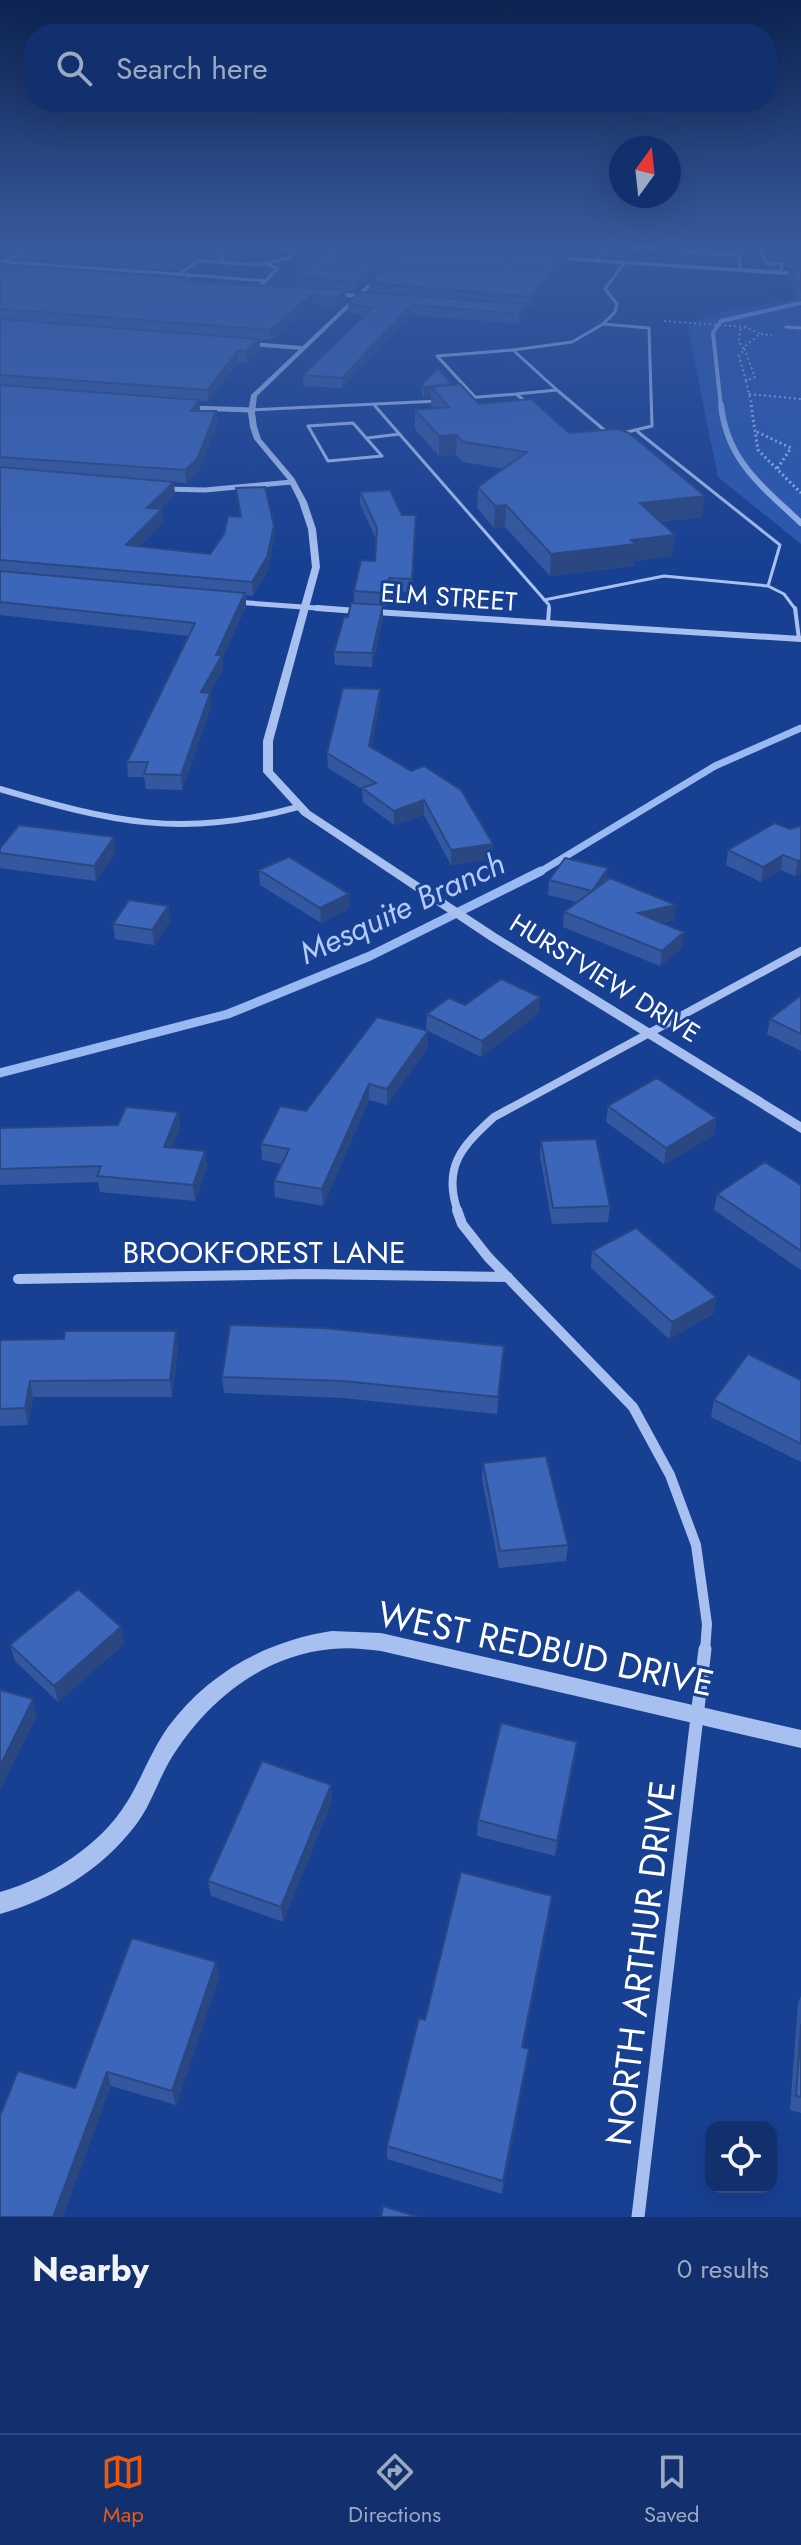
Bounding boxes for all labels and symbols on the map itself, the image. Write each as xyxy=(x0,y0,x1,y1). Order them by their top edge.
north arrow xyxy=(609,136,681,208)
street label: ELM STREET xyxy=(380,573,518,621)
water label: Mesquite Branch xyxy=(292,840,512,976)
street label: HURSTVIEW DRIVE xyxy=(503,904,707,1052)
street label: BROOKFOREST LANE xyxy=(122,1231,406,1274)
street label: WEST REDBUD DRIVE xyxy=(373,1587,719,1709)
street label: NORTH ARTHUR DRIVE xyxy=(592,1778,688,2148)

